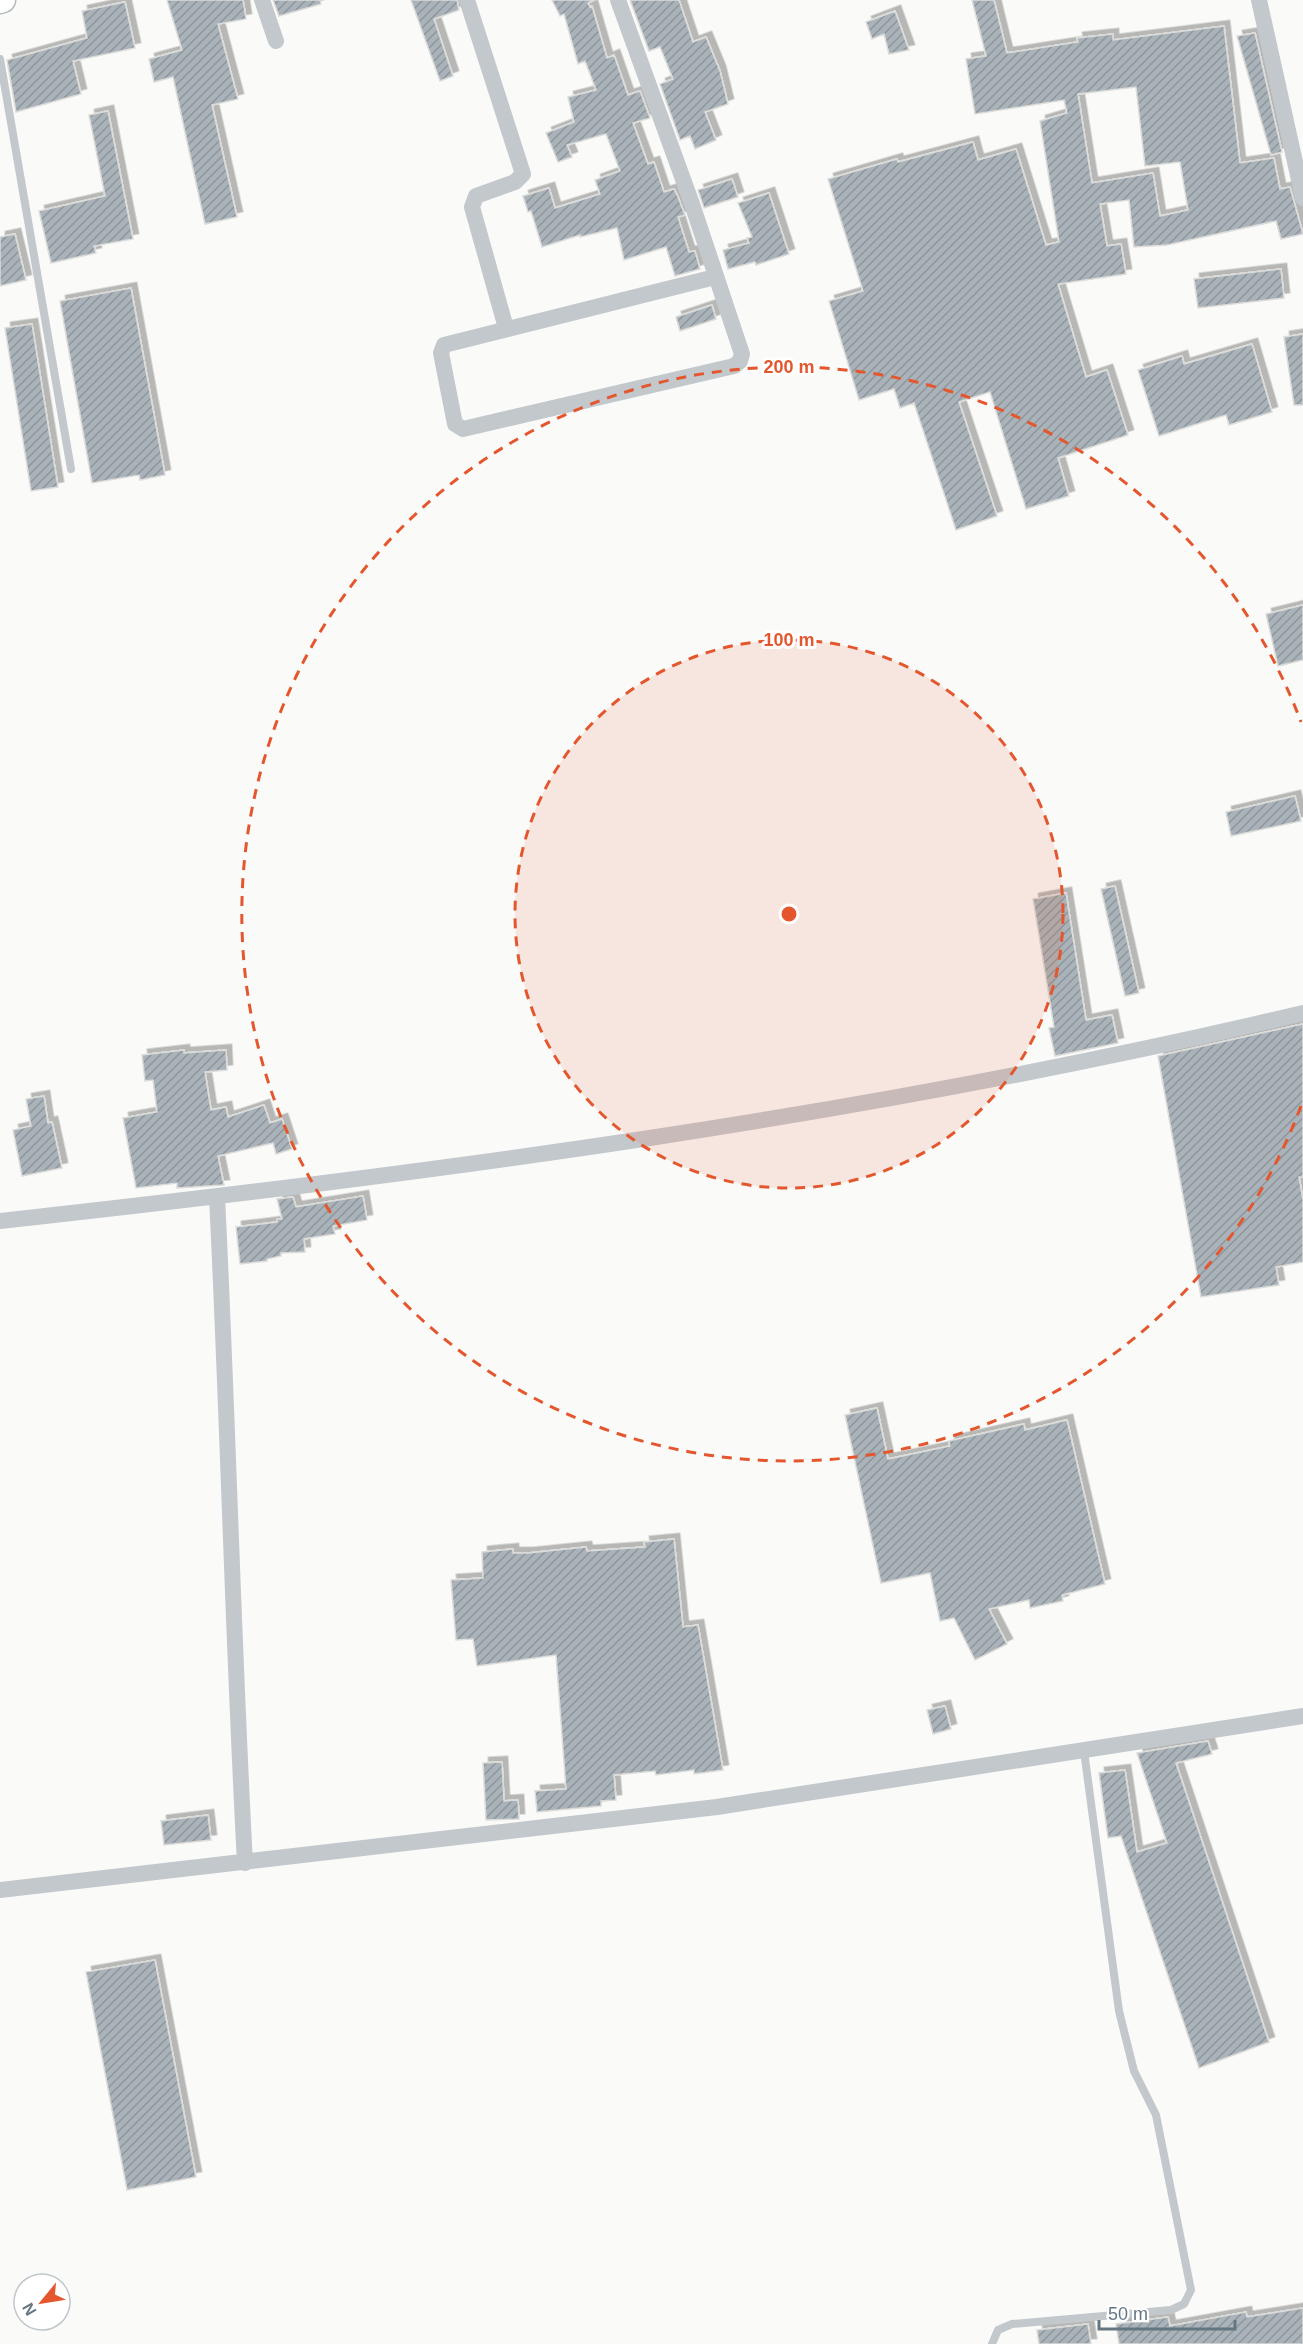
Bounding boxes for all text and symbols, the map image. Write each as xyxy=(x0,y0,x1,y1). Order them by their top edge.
text: 200 m xyxy=(763,357,815,377)
text: 100 m xyxy=(763,630,815,650)
centre of rings xyxy=(779,904,799,924)
north arrow xyxy=(12,2272,72,2332)
scale bar xyxy=(1099,2293,1236,2331)
text: N xyxy=(19,2300,40,2319)
text: 50 m xyxy=(1108,2304,1148,2324)

